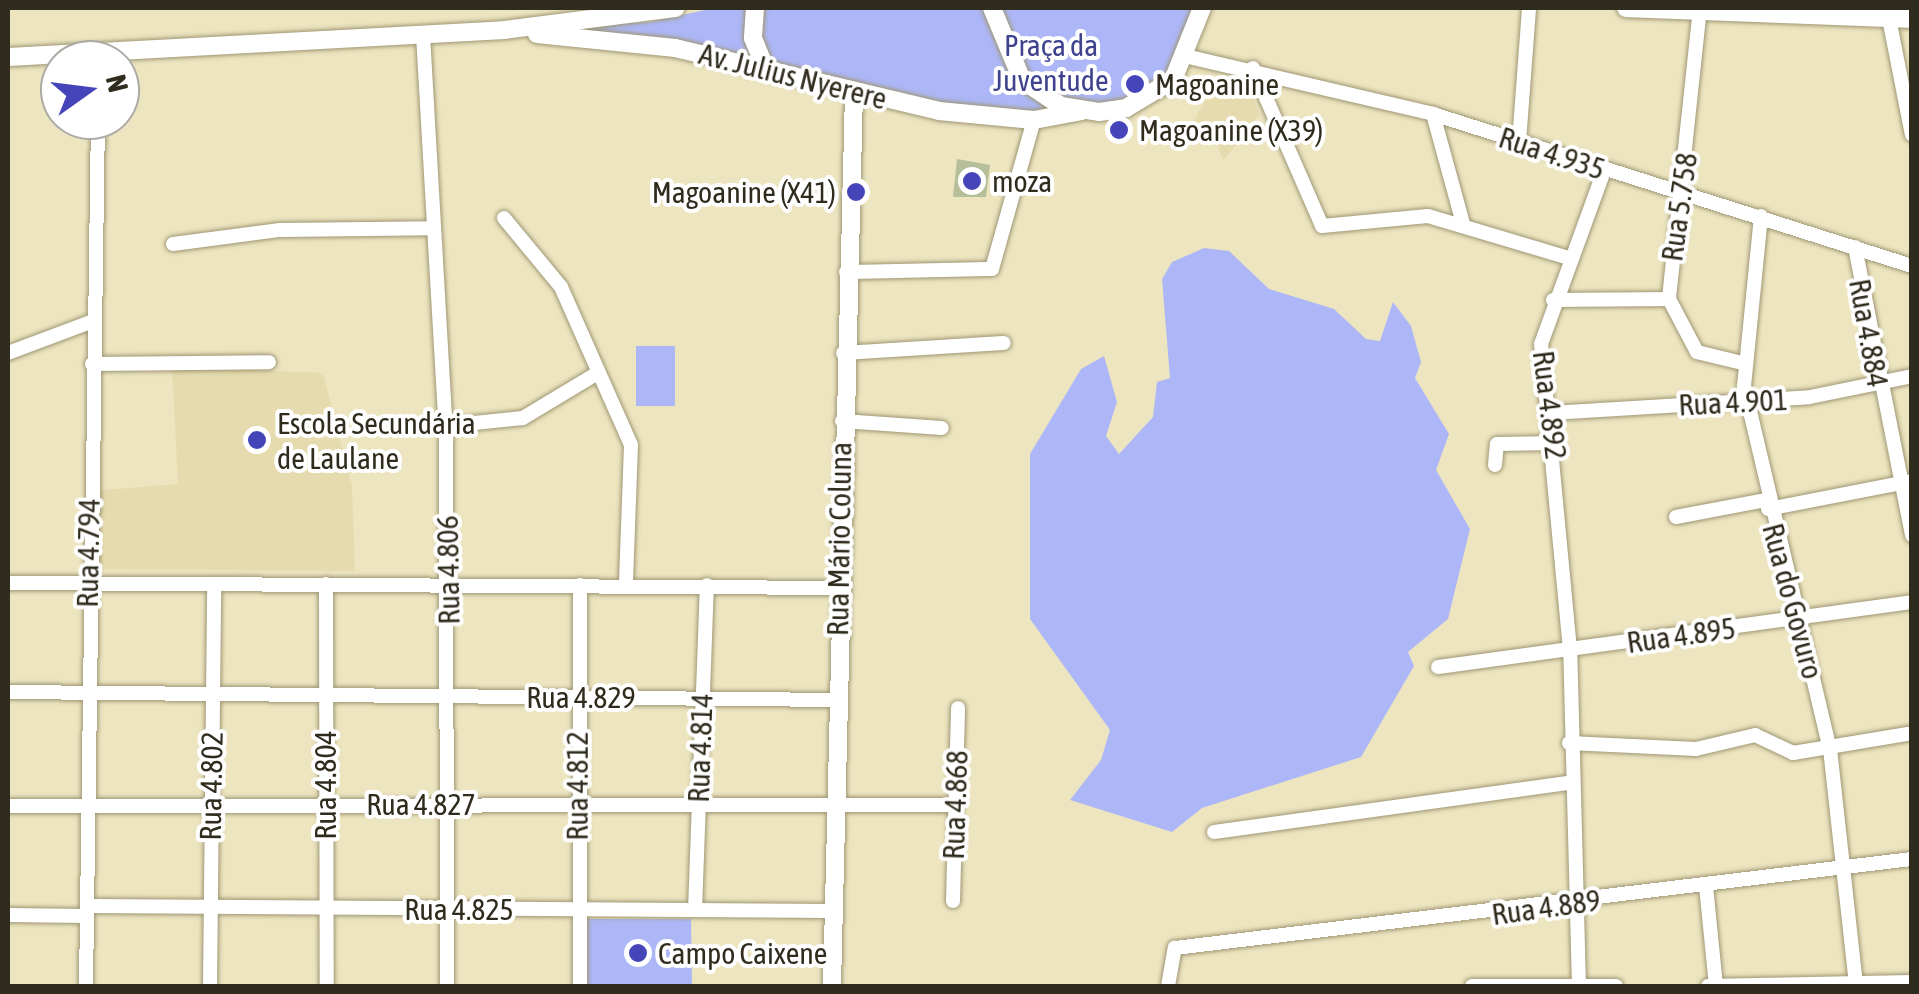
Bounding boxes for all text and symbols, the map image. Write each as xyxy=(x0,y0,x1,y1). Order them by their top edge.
park label: Praça da Juventude xyxy=(993,27,1109,98)
street label: Av. Julius Nyerere xyxy=(695,35,891,117)
north arrow xyxy=(40,40,140,140)
place label: Magoanine xyxy=(1155,66,1279,102)
text: N xyxy=(100,71,135,95)
marker: Magoanine xyxy=(1124,73,1146,95)
place label: Magoanine (X39) xyxy=(1139,112,1323,148)
marker: Magoanine (X39) xyxy=(1108,119,1130,141)
street label: Rua 4.935 xyxy=(1494,119,1610,187)
street label: Rua 5.758 xyxy=(1654,150,1704,264)
place label: moza xyxy=(992,163,1052,199)
marker: moza xyxy=(961,170,983,192)
place label: Magoanine (X41) xyxy=(652,174,836,210)
marker: Magoanine (X41) xyxy=(845,181,867,203)
street label: Rua 4.884 xyxy=(1842,276,1896,390)
street label: Rua 4.892 xyxy=(1525,349,1575,461)
street label: Rua 4.901 xyxy=(1677,381,1789,423)
place label: Escola Secundária de Laulane xyxy=(277,405,476,476)
marker: Escola Secundária de Laulane xyxy=(246,429,268,451)
street label: Rua Mário Coluna xyxy=(819,442,859,636)
street label: Rua 4.794 xyxy=(69,498,107,608)
street label: Rua 4.806 xyxy=(429,515,467,625)
street label: Rua do Govuro xyxy=(1755,519,1831,683)
street label: Rua 4.895 xyxy=(1624,610,1738,660)
street label: Rua 4.829 xyxy=(526,679,636,715)
street label: Rua 4.814 xyxy=(680,693,720,803)
street label: Rua 4.804 xyxy=(307,730,343,840)
street label: Rua 4.802 xyxy=(192,731,230,841)
street label: Rua 4.812 xyxy=(559,731,595,841)
street label: Rua 4.868 xyxy=(935,750,975,860)
street label: Rua 4.827 xyxy=(366,786,476,822)
street label: Rua 4.889 xyxy=(1489,882,1603,932)
street label: Rua 4.825 xyxy=(404,891,514,927)
place label: Campo Caixene xyxy=(658,935,827,971)
marker: Campo Caixene xyxy=(627,942,649,964)

